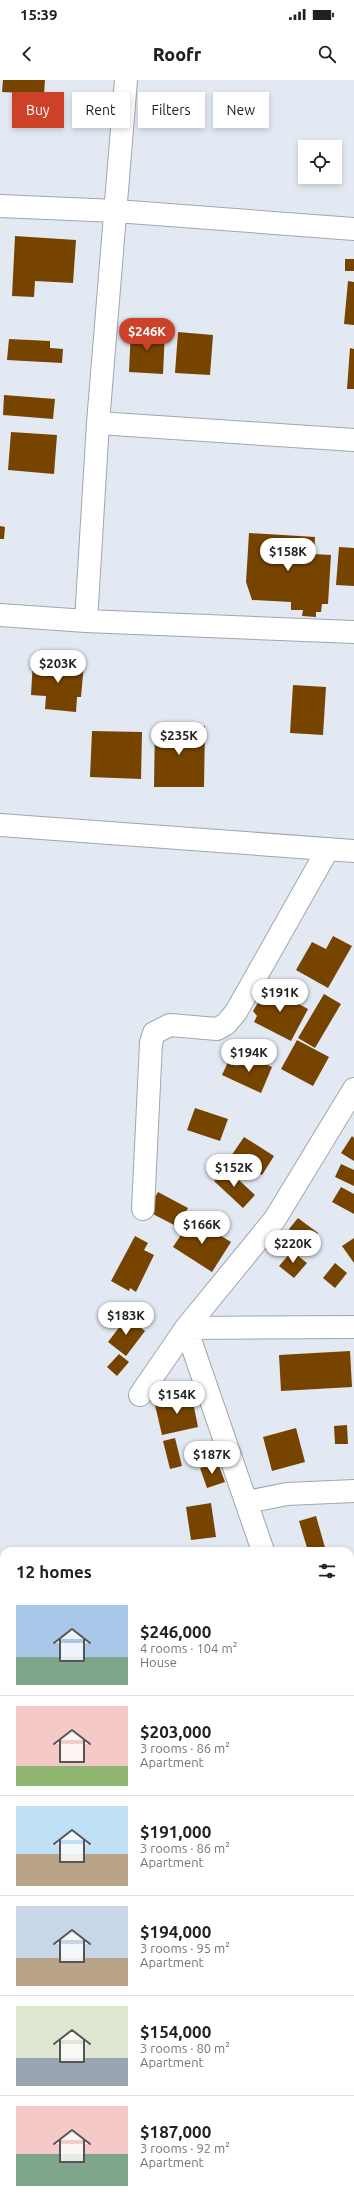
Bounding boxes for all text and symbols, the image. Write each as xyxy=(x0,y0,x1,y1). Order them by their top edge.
text: 15:39 xyxy=(20,6,58,23)
icon: back xyxy=(16,43,38,65)
icon: search xyxy=(316,43,338,65)
text: Roofr xyxy=(153,44,201,64)
chip: Buy xyxy=(12,92,64,128)
chip: Rent xyxy=(72,92,130,128)
chip: Filters xyxy=(138,92,205,128)
chip: New xyxy=(213,92,269,128)
map controls xyxy=(298,140,342,184)
button: locate xyxy=(298,140,342,184)
pin: $246K xyxy=(119,318,175,352)
text: $246K xyxy=(128,324,166,338)
pin: $158K xyxy=(260,538,316,572)
text: $158K xyxy=(269,544,307,558)
pin: $203K xyxy=(30,650,86,684)
text: $203K xyxy=(39,656,77,670)
pin: $235K xyxy=(151,722,207,756)
text: $235K xyxy=(160,728,198,742)
pin: $191K xyxy=(252,979,308,1013)
text: $191K xyxy=(261,985,299,999)
pin: $194K xyxy=(221,1039,277,1073)
text: $194K xyxy=(230,1045,268,1059)
pin: $152K xyxy=(206,1154,262,1188)
text: $152K xyxy=(215,1160,253,1174)
pin: $166K xyxy=(174,1211,230,1245)
text: $166K xyxy=(183,1217,221,1231)
pin: $220K xyxy=(265,1230,321,1264)
text: $220K xyxy=(274,1236,312,1250)
pin: $183K xyxy=(98,1302,154,1336)
text: $183K xyxy=(107,1308,145,1322)
pin: $154K xyxy=(149,1381,205,1415)
text: $154K xyxy=(158,1387,196,1401)
pin: $187K xyxy=(184,1441,240,1475)
text: $187K xyxy=(193,1447,231,1461)
icon: filters xyxy=(316,1560,338,1582)
text: 12 homes xyxy=(16,1562,92,1581)
icon: home xyxy=(48,1621,96,1669)
text: $246,000 xyxy=(140,1622,211,1641)
text: 4 rooms · 104 m² xyxy=(140,1641,237,1655)
text: House xyxy=(140,1655,177,1669)
icon: home xyxy=(48,1722,96,1770)
text: $203,000 xyxy=(140,1722,211,1741)
text: 3 rooms · 86 m² xyxy=(140,1741,230,1755)
text: Apartment xyxy=(140,1755,204,1769)
icon: home xyxy=(48,1822,96,1870)
text: $191,000 xyxy=(140,1822,211,1841)
text: 3 rooms · 86 m² xyxy=(140,1841,230,1855)
text: Apartment xyxy=(140,1855,204,1869)
icon: home xyxy=(48,1922,96,1970)
text: $194,000 xyxy=(140,1922,211,1941)
text: 3 rooms · 95 m² xyxy=(140,1941,230,1955)
text: Apartment xyxy=(140,1955,204,1969)
icon: home xyxy=(48,2022,96,2070)
text: $154,000 xyxy=(140,2022,211,2041)
text: 3 rooms · 80 m² xyxy=(140,2041,230,2055)
text: Apartment xyxy=(140,2055,204,2069)
icon: home xyxy=(48,2122,96,2170)
text: $187,000 xyxy=(140,2122,211,2141)
text: 3 rooms · 92 m² xyxy=(140,2141,230,2155)
text: Apartment xyxy=(140,2155,204,2169)

